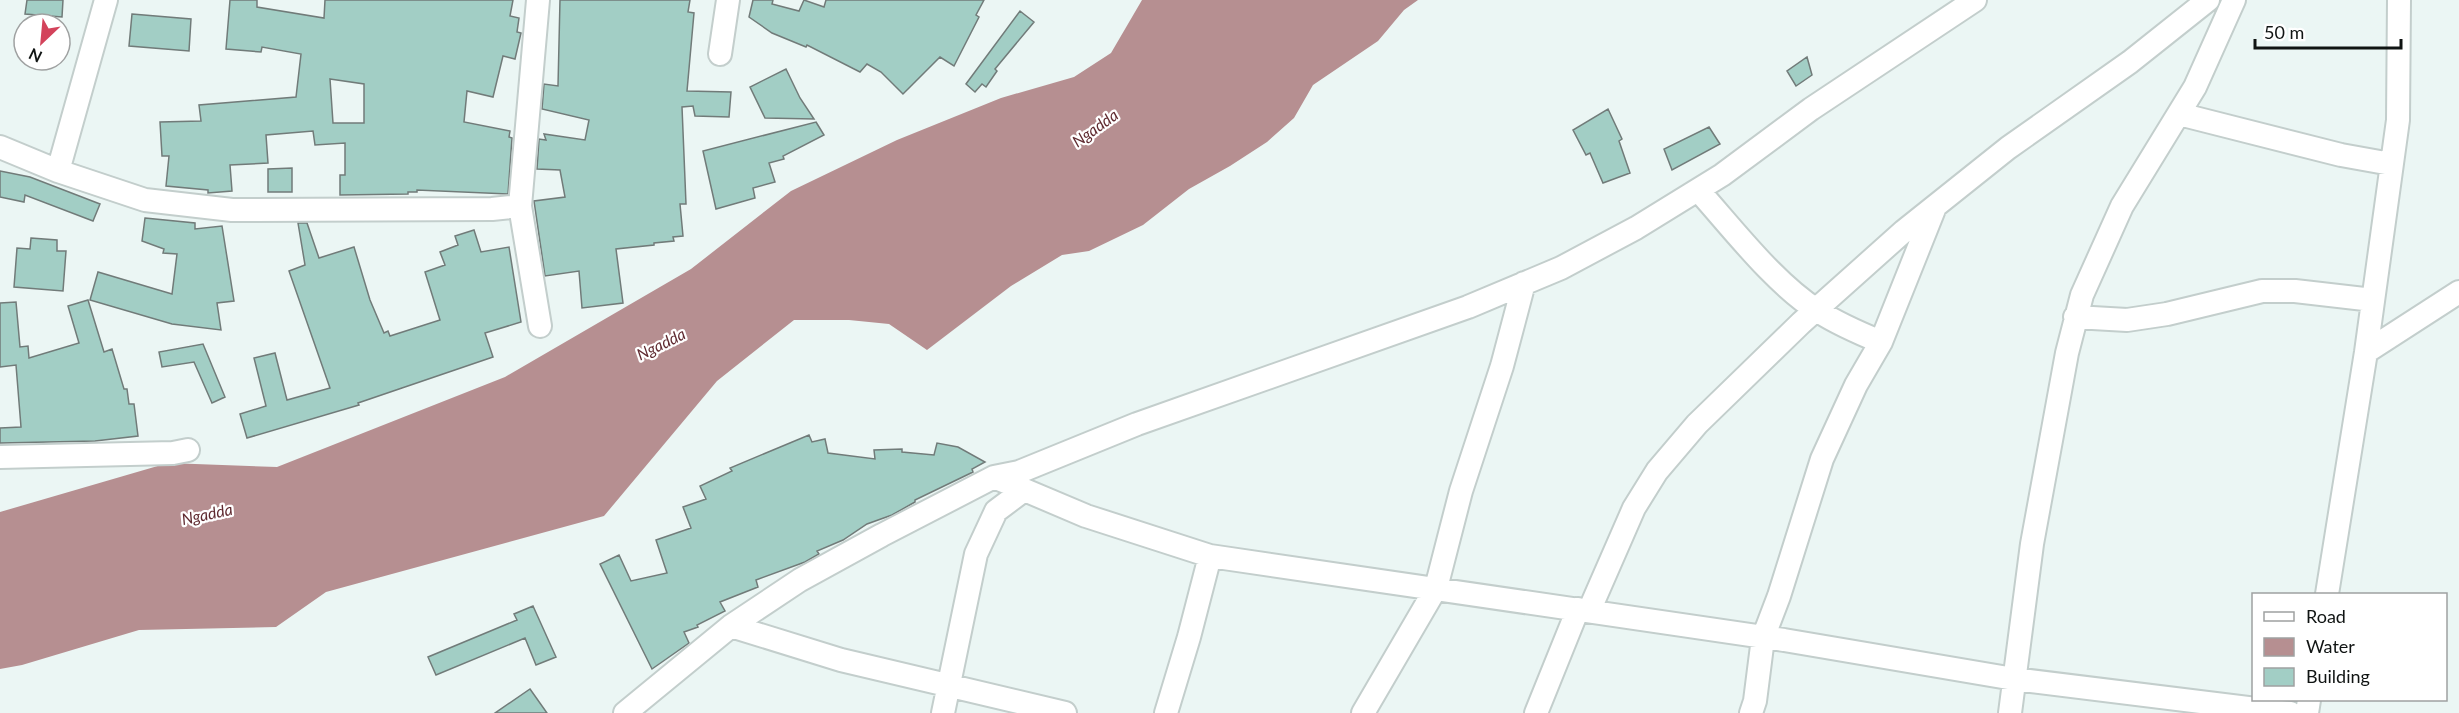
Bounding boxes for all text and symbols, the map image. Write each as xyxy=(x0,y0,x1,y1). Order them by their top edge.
north arrow xyxy=(12,12,72,72)
scale bar xyxy=(2255,12,2400,50)
text: 50 m xyxy=(2264,21,2304,43)
text: N xyxy=(26,45,45,67)
water label: Ngadda xyxy=(1068,105,1121,151)
water label: Ngadda xyxy=(633,324,688,363)
water label: Ngadda xyxy=(180,499,234,528)
legend xyxy=(2252,593,2447,701)
text: Road xyxy=(2306,605,2346,627)
text: Water xyxy=(2306,635,2355,657)
text: Building xyxy=(2306,665,2370,687)

